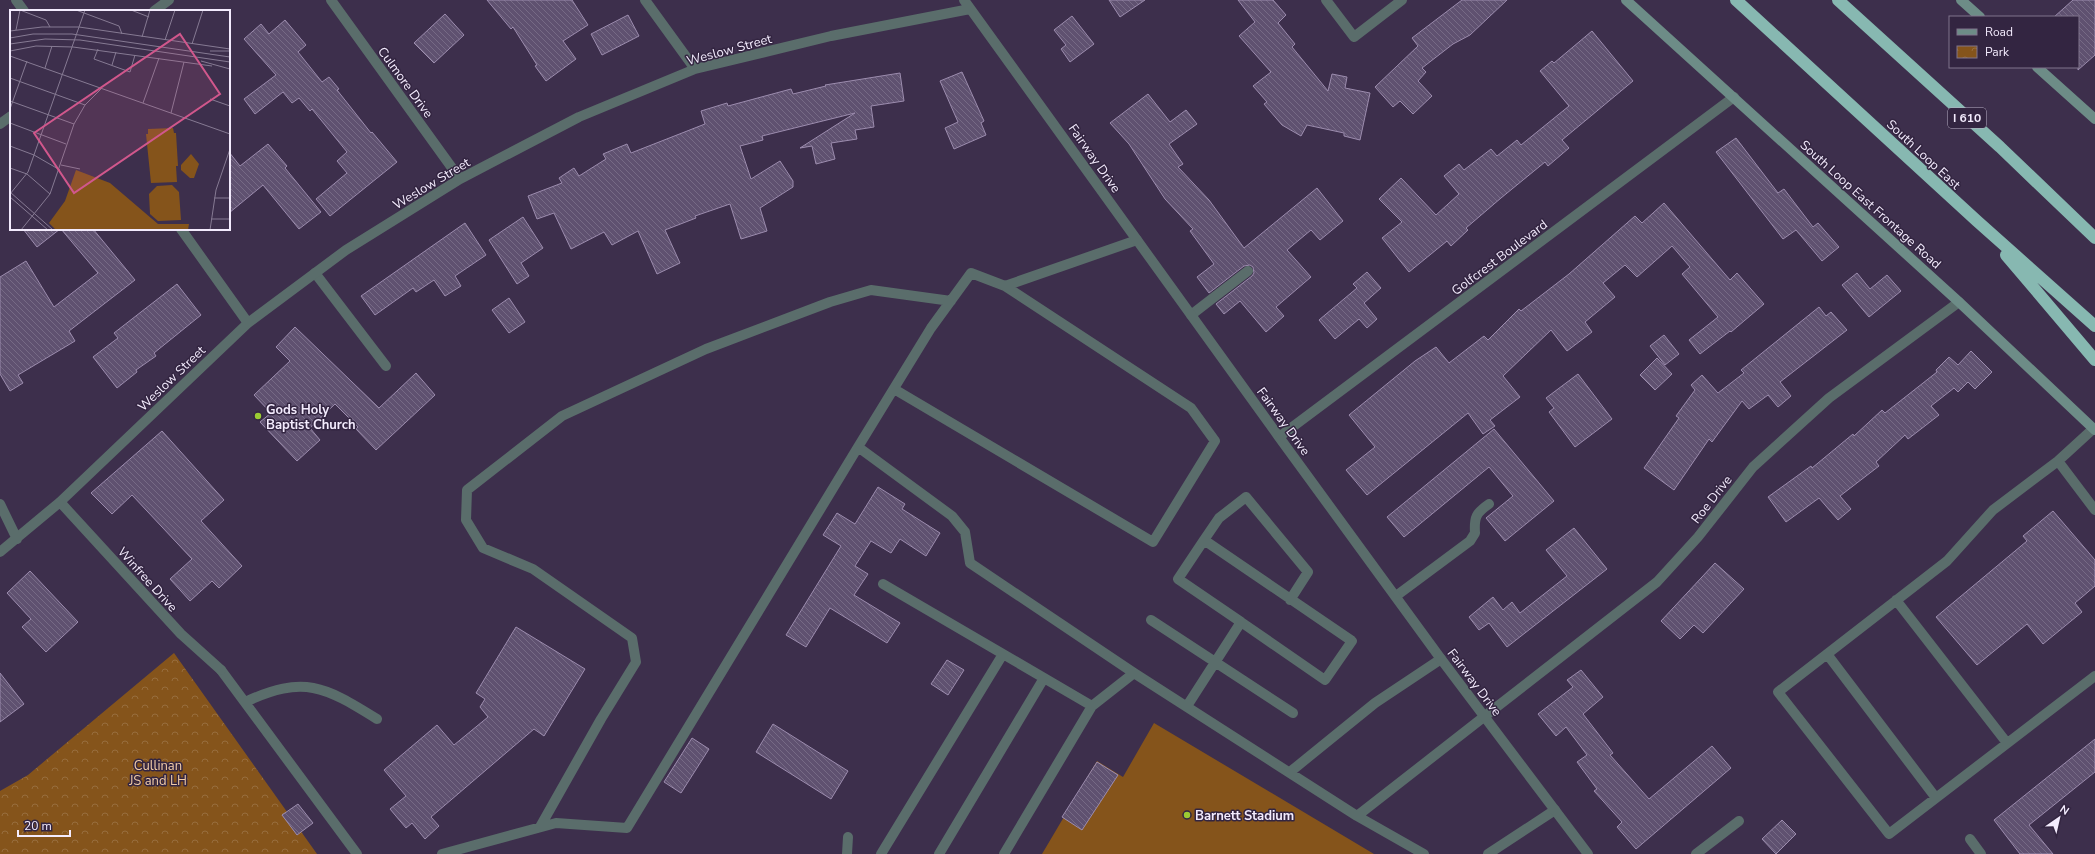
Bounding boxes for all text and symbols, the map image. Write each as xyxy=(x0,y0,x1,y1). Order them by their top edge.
inset map xyxy=(10,10,230,230)
legend xyxy=(1949,16,2079,68)
text: Road xyxy=(1985,24,2013,40)
street label: Weslow Street xyxy=(685,30,774,70)
street label: Culmore Drive xyxy=(373,43,437,122)
text: Park xyxy=(1985,44,2010,60)
road number: I 610 xyxy=(1948,108,1986,128)
street label: South Loop East xyxy=(1882,116,1965,194)
street label: Fairway Drive xyxy=(1064,121,1125,197)
street label: South Loop East Frontage Road xyxy=(1796,136,1945,273)
street label: Weslow Street xyxy=(389,153,474,214)
street label: Golfcrest Boulevard xyxy=(1448,216,1551,300)
street label: Weslow Street xyxy=(134,342,210,416)
street label: Fairway Drive xyxy=(1252,384,1314,459)
place label: Gods Holy Baptist Church xyxy=(266,401,356,434)
marker: Gods Holy Baptist Church xyxy=(253,411,263,421)
street label: Roe Drive xyxy=(1687,472,1736,528)
street label: Winfree Drive xyxy=(113,543,181,616)
street label: Fairway Drive xyxy=(1443,645,1506,720)
park label: Cullinan JS and LH xyxy=(128,757,187,790)
north arrow xyxy=(2039,798,2079,838)
text: N xyxy=(2057,802,2072,819)
place label: Barnett Stadium xyxy=(1195,807,1294,825)
marker: Barnett Stadium xyxy=(1182,810,1192,820)
scale bar xyxy=(18,812,70,838)
text: 20 m xyxy=(24,818,52,834)

